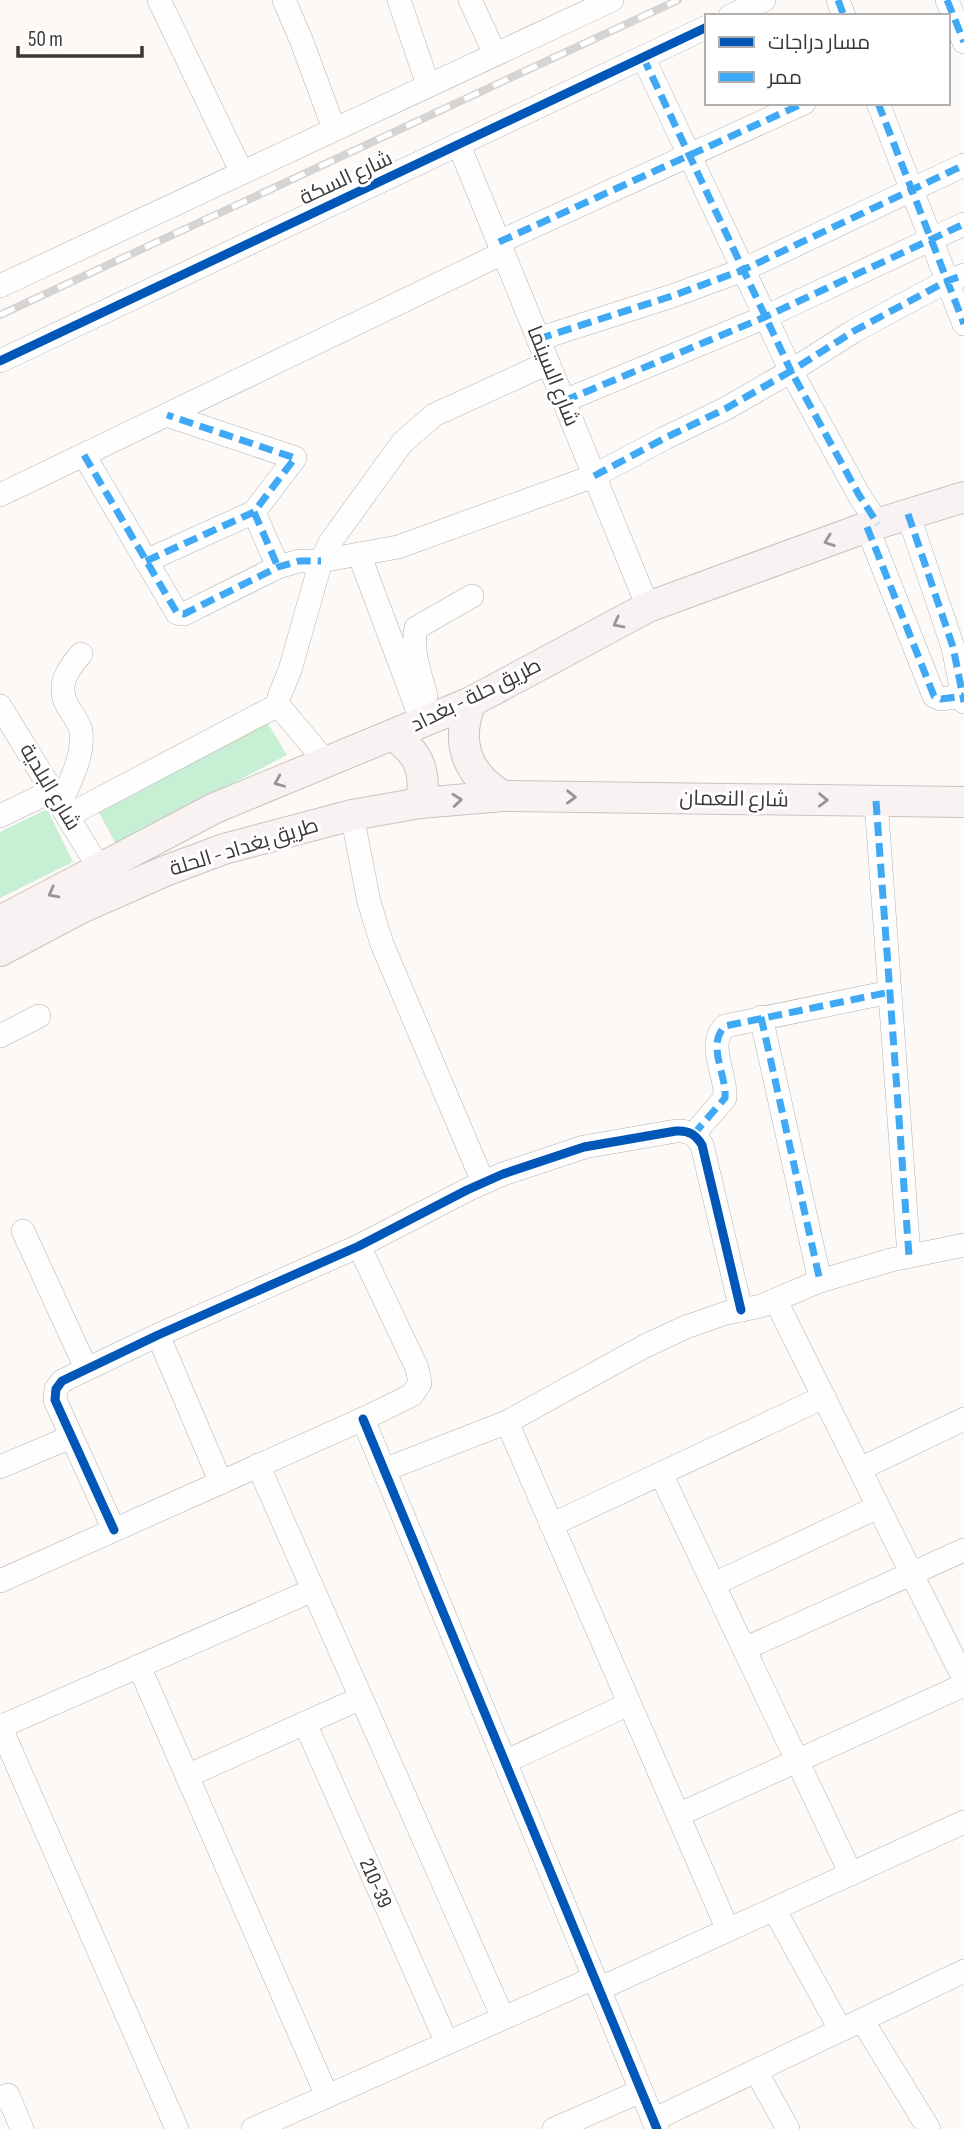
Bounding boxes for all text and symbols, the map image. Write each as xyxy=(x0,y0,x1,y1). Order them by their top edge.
scale bar xyxy=(18,14,142,58)
legend xyxy=(705,14,950,105)
text: 50 m xyxy=(28,27,63,52)
text: مسار دراجات xyxy=(768,30,870,55)
text: ممر xyxy=(767,65,802,90)
street label: شارع السكة xyxy=(296,146,397,211)
street label: شارع السينما xyxy=(521,322,584,430)
one-way arrow xyxy=(824,532,836,546)
one-way arrow xyxy=(612,615,625,629)
street label: طريق حلة - بغداد xyxy=(407,653,545,737)
street label: شارع البلدية xyxy=(13,739,86,836)
one-way arrow xyxy=(273,774,286,788)
street label: شارع النعمان xyxy=(679,786,789,813)
one-way arrow xyxy=(566,789,577,804)
one-way arrow xyxy=(819,792,829,808)
one-way arrow xyxy=(451,793,462,808)
street label: طريق بغداد - الحلة xyxy=(167,812,321,882)
one-way arrow xyxy=(48,885,60,898)
street label: 210-39 xyxy=(354,1854,398,1911)

